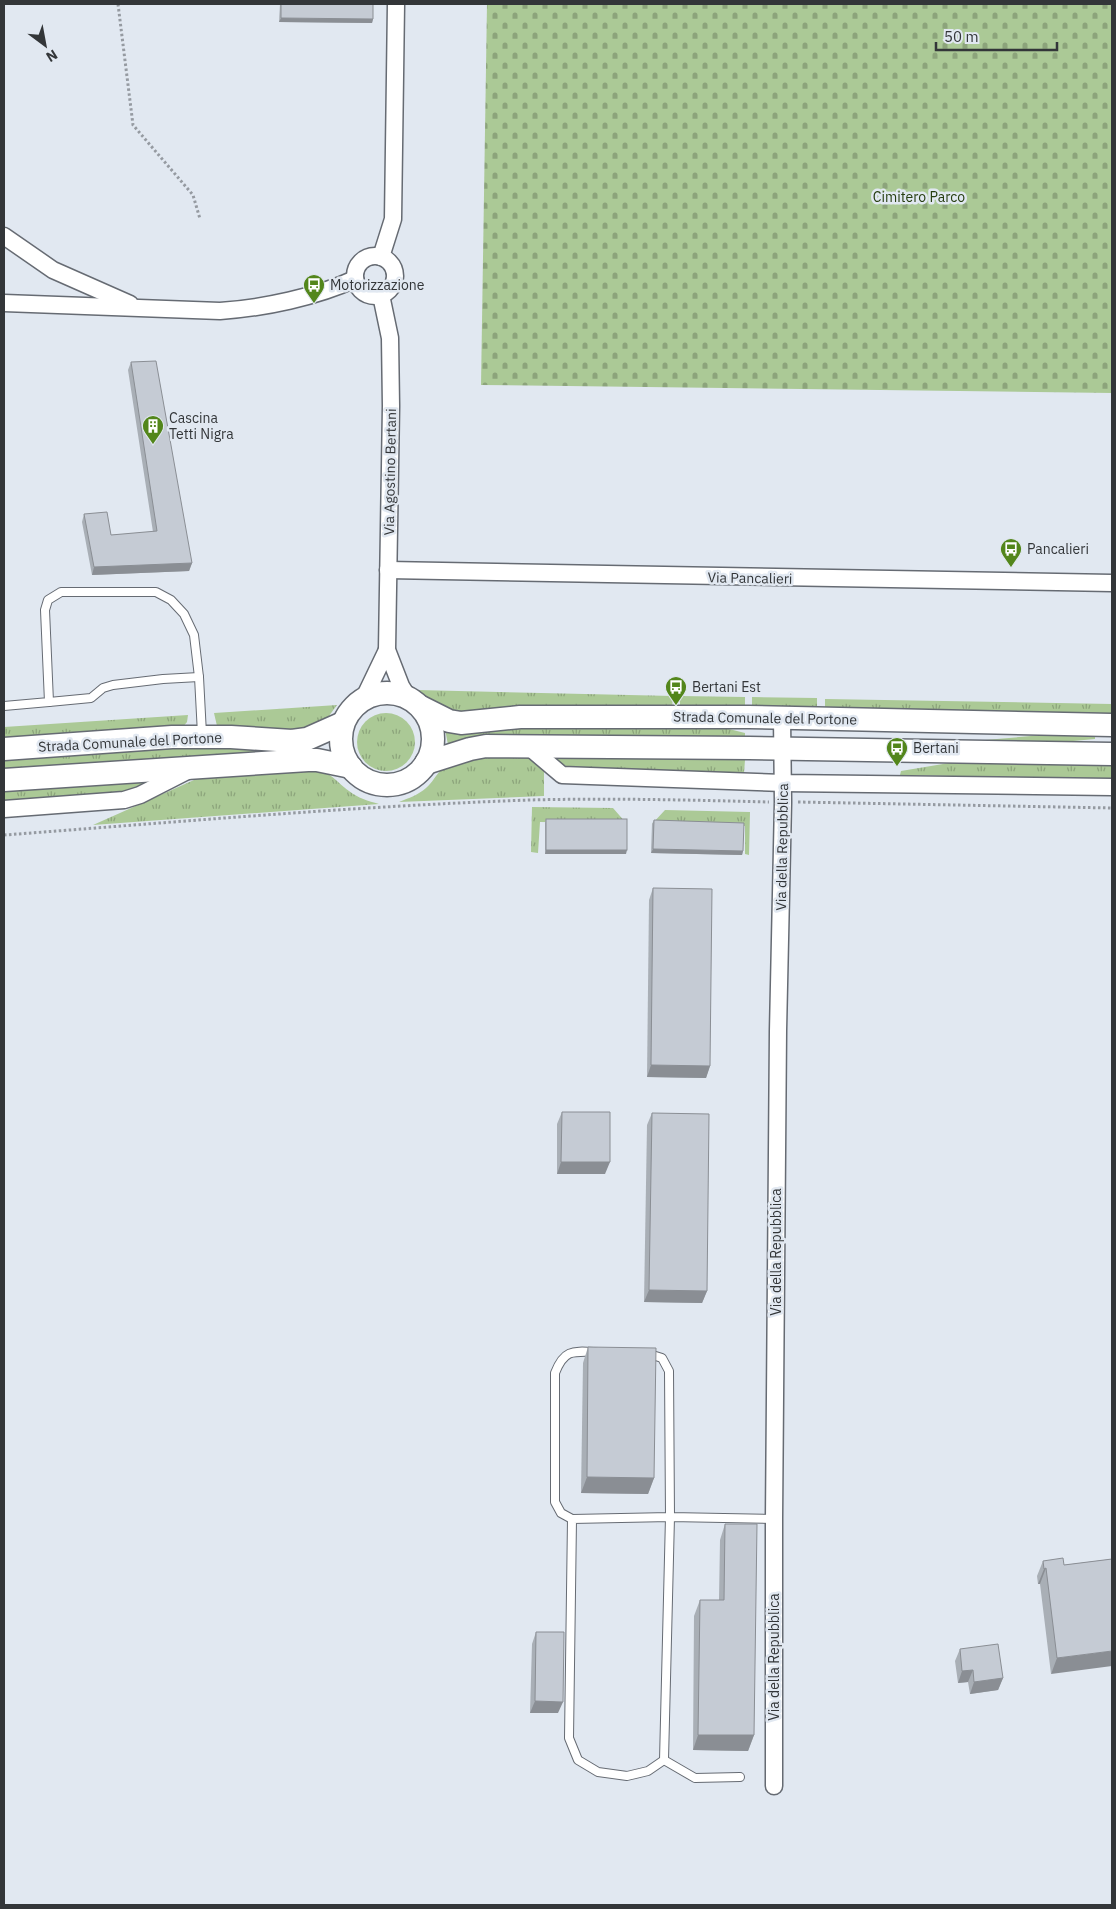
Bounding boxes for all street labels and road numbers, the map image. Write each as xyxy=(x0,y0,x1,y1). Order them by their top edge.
street label: Via Agostino Bertani xyxy=(380,408,400,536)
street label: Via Pancalieri xyxy=(707,568,793,588)
street label: Strada Comunale del Portone xyxy=(673,707,857,729)
street label: Strada Comunale del Portone xyxy=(38,728,223,756)
street label: Via della Repubblica xyxy=(772,783,792,911)
street label: Via della Repubblica xyxy=(767,1188,785,1316)
street label: Via della Repubblica xyxy=(765,1593,783,1721)

